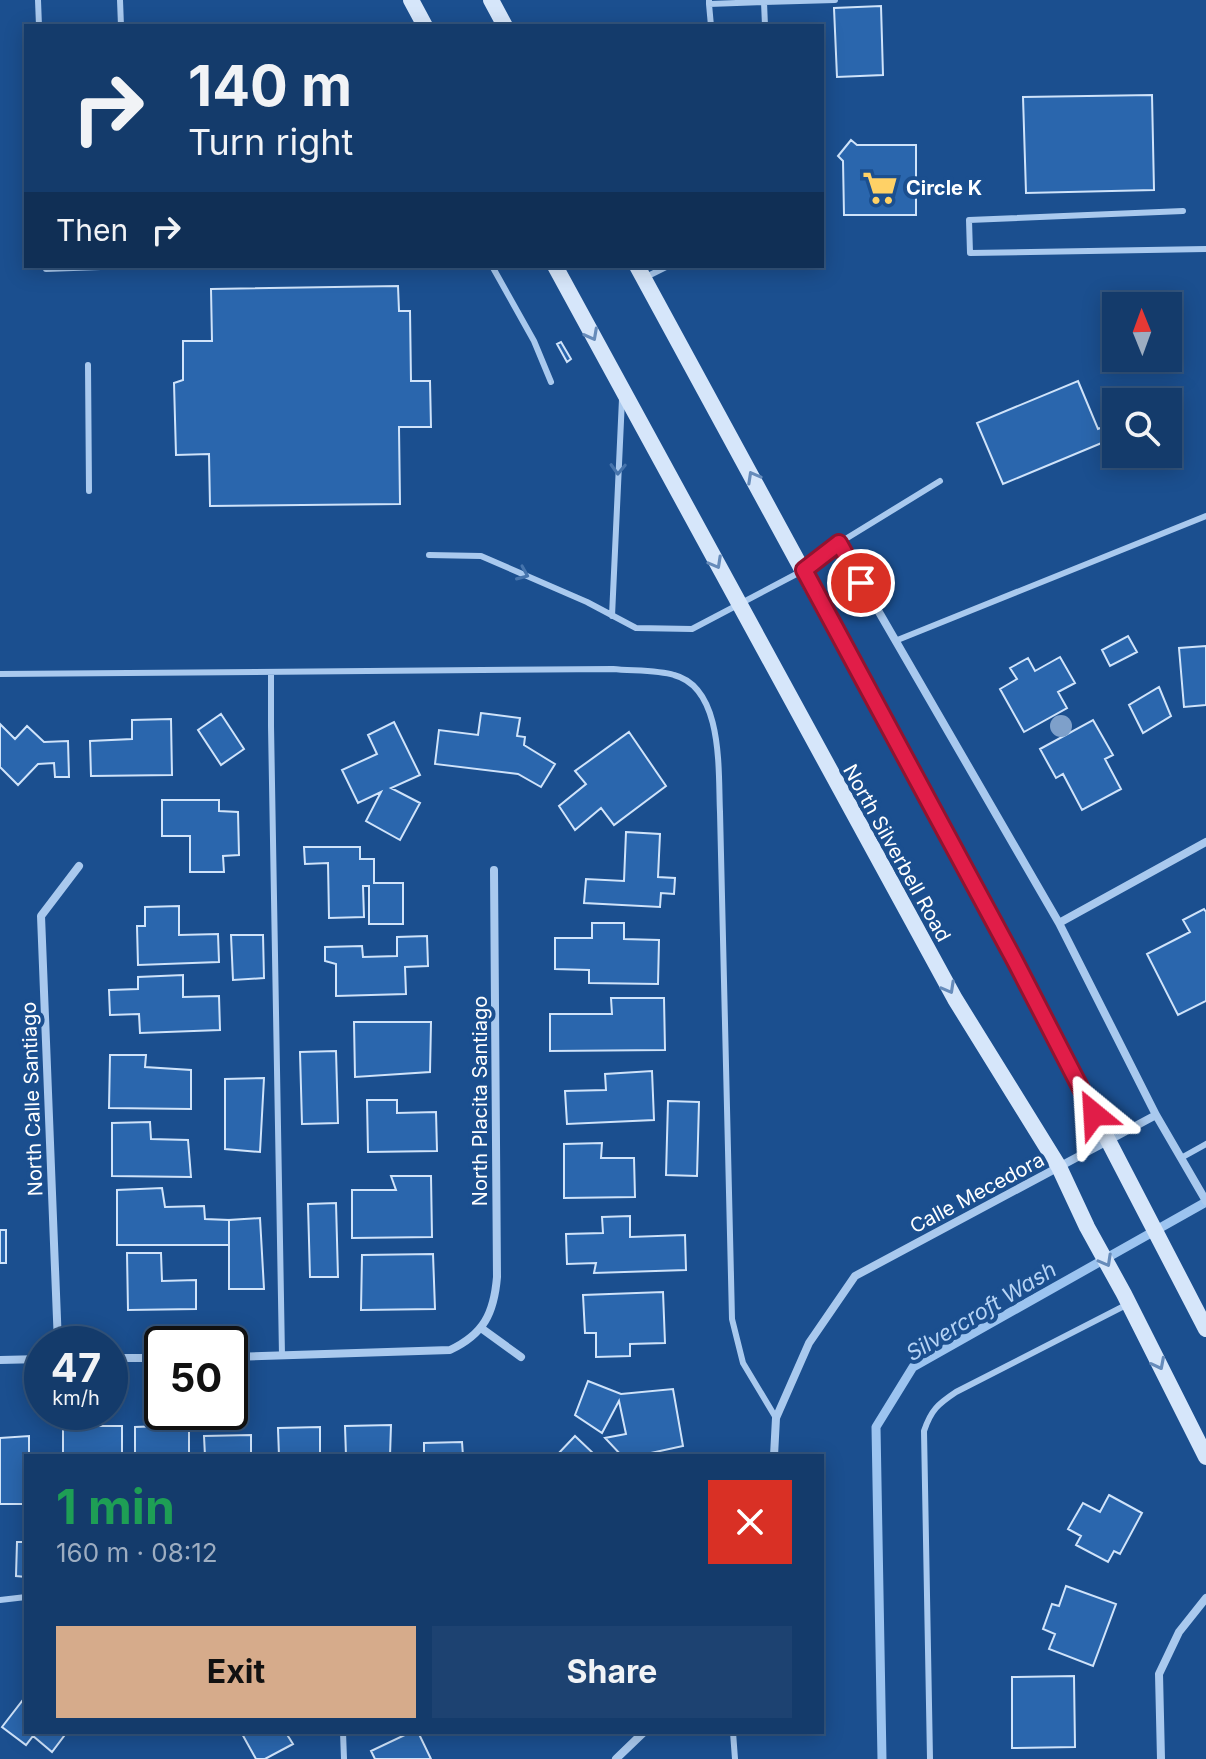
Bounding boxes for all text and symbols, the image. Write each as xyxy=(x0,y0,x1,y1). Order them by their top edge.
text: 140 m xyxy=(188,52,352,120)
icon: right xyxy=(56,56,160,160)
text: Turn right xyxy=(188,120,353,164)
supermarket icon: Circle K xyxy=(861,169,899,207)
place label: Circle K xyxy=(906,176,982,200)
icon: right xyxy=(144,208,188,252)
text: Then xyxy=(56,212,128,248)
north arrow xyxy=(1102,292,1182,372)
map controls xyxy=(1102,292,1182,468)
one-way arrow xyxy=(582,326,597,341)
button: search xyxy=(1102,388,1182,468)
one-way arrow xyxy=(610,463,627,476)
one-way arrow xyxy=(747,471,763,485)
pin xyxy=(827,549,895,617)
one-way arrow xyxy=(707,555,722,569)
icon: arrive xyxy=(839,561,883,605)
one-way arrow xyxy=(515,565,529,581)
street label: North Silverbell Road xyxy=(838,760,956,946)
one-way arrow xyxy=(939,979,954,994)
street label: North Placita Santiago xyxy=(468,996,492,1206)
street label: North Calle Santiago xyxy=(17,1001,47,1197)
position arrow xyxy=(1052,1072,1136,1156)
street label: Calle Mecedora xyxy=(906,1148,1048,1238)
one-way arrow xyxy=(1096,1252,1111,1267)
water label: Silvercroft Wash xyxy=(901,1256,1061,1366)
speed limit sign: 50 xyxy=(144,1326,248,1430)
text: 47 xyxy=(51,1343,101,1392)
one-way arrow xyxy=(1149,1355,1164,1370)
text: km/h xyxy=(52,1386,100,1410)
text: 1 min xyxy=(56,1477,175,1536)
button: close xyxy=(708,1480,792,1564)
text: 160 m · 08:12 xyxy=(56,1537,218,1568)
button: Exit xyxy=(56,1626,416,1718)
button: Share xyxy=(432,1626,792,1718)

